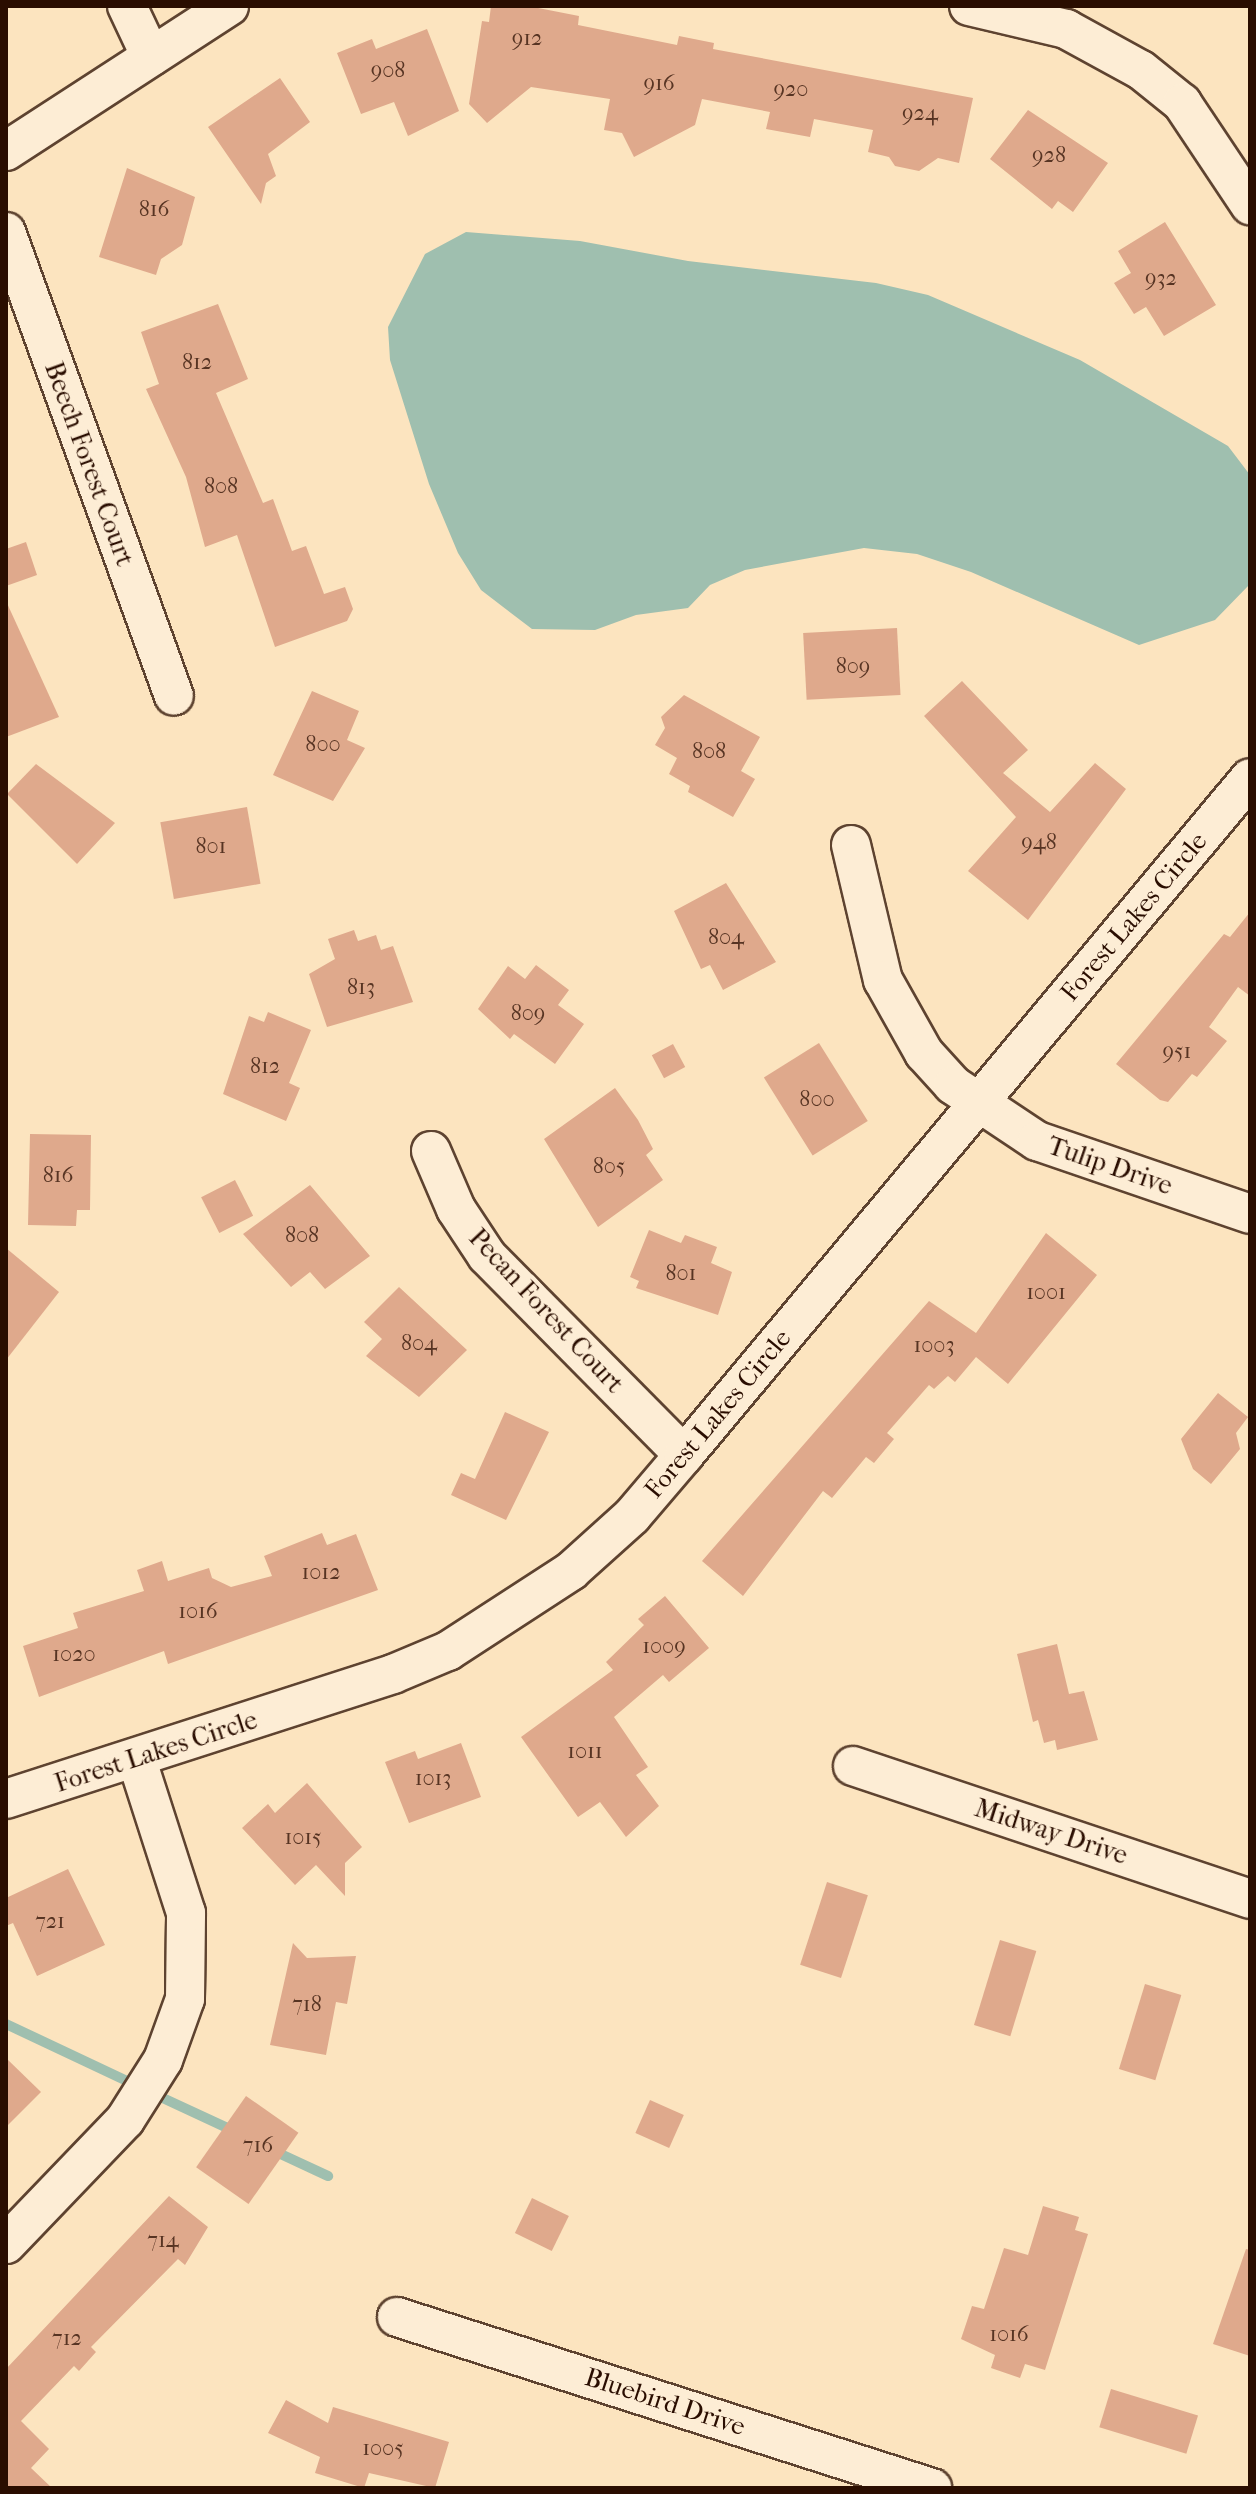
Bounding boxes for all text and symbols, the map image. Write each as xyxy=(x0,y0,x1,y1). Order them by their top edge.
house number: 912 xyxy=(512,26,542,52)
house number: 908 xyxy=(371,58,405,84)
house number: 916 xyxy=(643,71,675,97)
house number: 920 xyxy=(774,77,808,103)
house number: 924 xyxy=(902,101,938,127)
house number: 928 xyxy=(1032,143,1066,169)
house number: 816 xyxy=(139,197,169,223)
house number: 932 xyxy=(1145,266,1177,292)
house number: 812 xyxy=(182,350,212,376)
street label: Beech Forest Court xyxy=(38,358,140,570)
house number: 808 xyxy=(204,474,238,500)
house number: 809 xyxy=(836,654,870,680)
house number: 800 xyxy=(305,732,341,758)
house number: 808 xyxy=(692,739,726,765)
street label: Forest Lakes Circle xyxy=(1054,826,1214,1008)
house number: 948 xyxy=(1021,830,1057,856)
house number: 801 xyxy=(196,834,226,860)
house number: 804 xyxy=(708,925,744,951)
house number: 813 xyxy=(347,975,375,1001)
house number: 809 xyxy=(511,1001,545,1027)
house number: 951 xyxy=(1163,1039,1191,1065)
house number: 812 xyxy=(250,1054,280,1080)
house number: 800 xyxy=(799,1087,835,1113)
street label: Tulip Drive xyxy=(1044,1130,1176,1202)
house number: 805 xyxy=(593,1154,625,1180)
house number: 816 xyxy=(43,1163,73,1189)
house number: 808 xyxy=(285,1223,319,1249)
street label: Pecan Forest Court xyxy=(462,1223,630,1399)
house number: 801 xyxy=(666,1261,696,1287)
house number: 1001 xyxy=(1026,1280,1066,1306)
street label: Forest Lakes Circle xyxy=(638,1323,798,1505)
house number: 804 xyxy=(401,1331,437,1357)
house number: 1003 xyxy=(913,1333,955,1359)
house number: 1012 xyxy=(302,1560,340,1586)
house number: 1016 xyxy=(178,1599,218,1625)
house number: 1009 xyxy=(642,1634,686,1660)
house number: 1020 xyxy=(52,1642,96,1668)
street label: Forest Lakes Circle xyxy=(51,1705,261,1799)
house number: 1011 xyxy=(567,1739,603,1765)
house number: 1013 xyxy=(415,1766,451,1792)
street label: Midway Drive xyxy=(971,1793,1131,1871)
house number: 1015 xyxy=(284,1825,322,1851)
house number: 721 xyxy=(35,1909,65,1935)
house number: 718 xyxy=(292,1992,322,2018)
house number: 716 xyxy=(243,2133,273,2159)
house number: 714 xyxy=(147,2228,179,2254)
house number: 1016 xyxy=(989,2322,1029,2348)
house number: 712 xyxy=(52,2326,82,2352)
street label: Bluebird Drive xyxy=(581,2361,749,2443)
house number: 1005 xyxy=(362,2436,404,2462)

